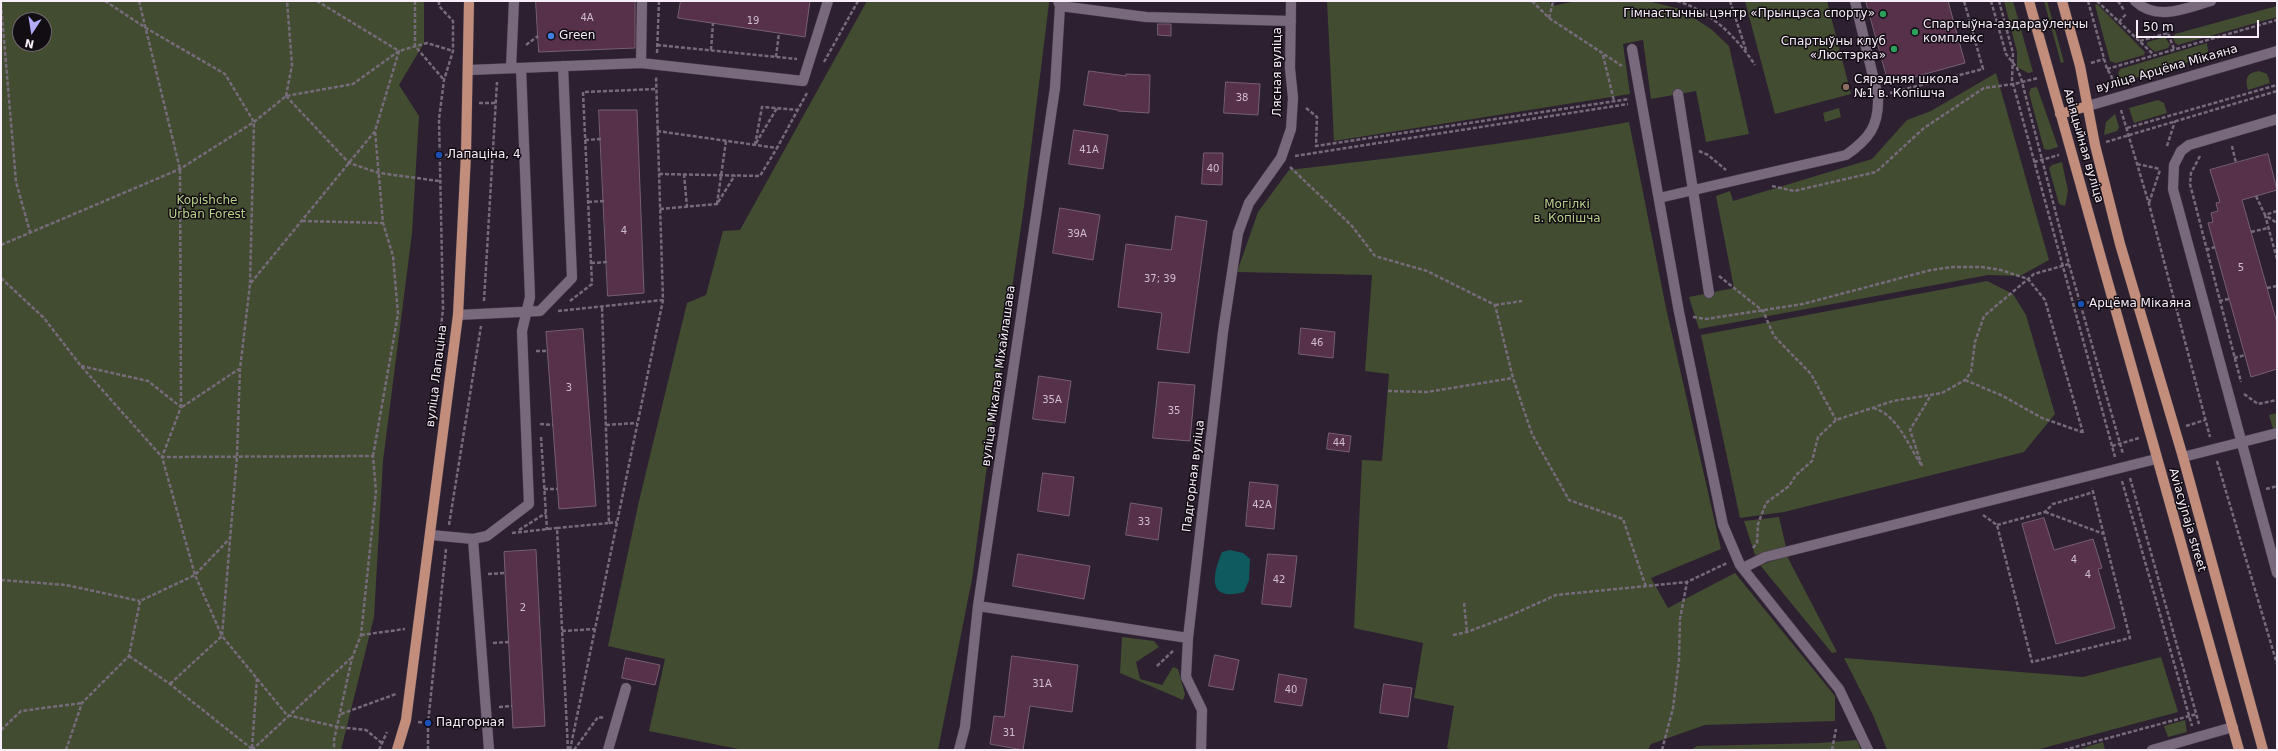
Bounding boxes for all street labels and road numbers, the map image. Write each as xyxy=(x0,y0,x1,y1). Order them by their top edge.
street label: Лясная вуліца xyxy=(1271,27,1285,117)
street label: вуліца Арцёма Мікаяна xyxy=(2094,42,2240,96)
street label: Авіяцыйная вуліца xyxy=(2060,87,2106,205)
street label: вуліца Мікалая Міхайлашава xyxy=(979,285,1019,467)
street label: вуліца Лапаціна xyxy=(424,324,450,428)
street label: Падгорная вуліца xyxy=(1180,419,1208,533)
street label: Aviacyjnaja street xyxy=(2165,467,2209,573)

